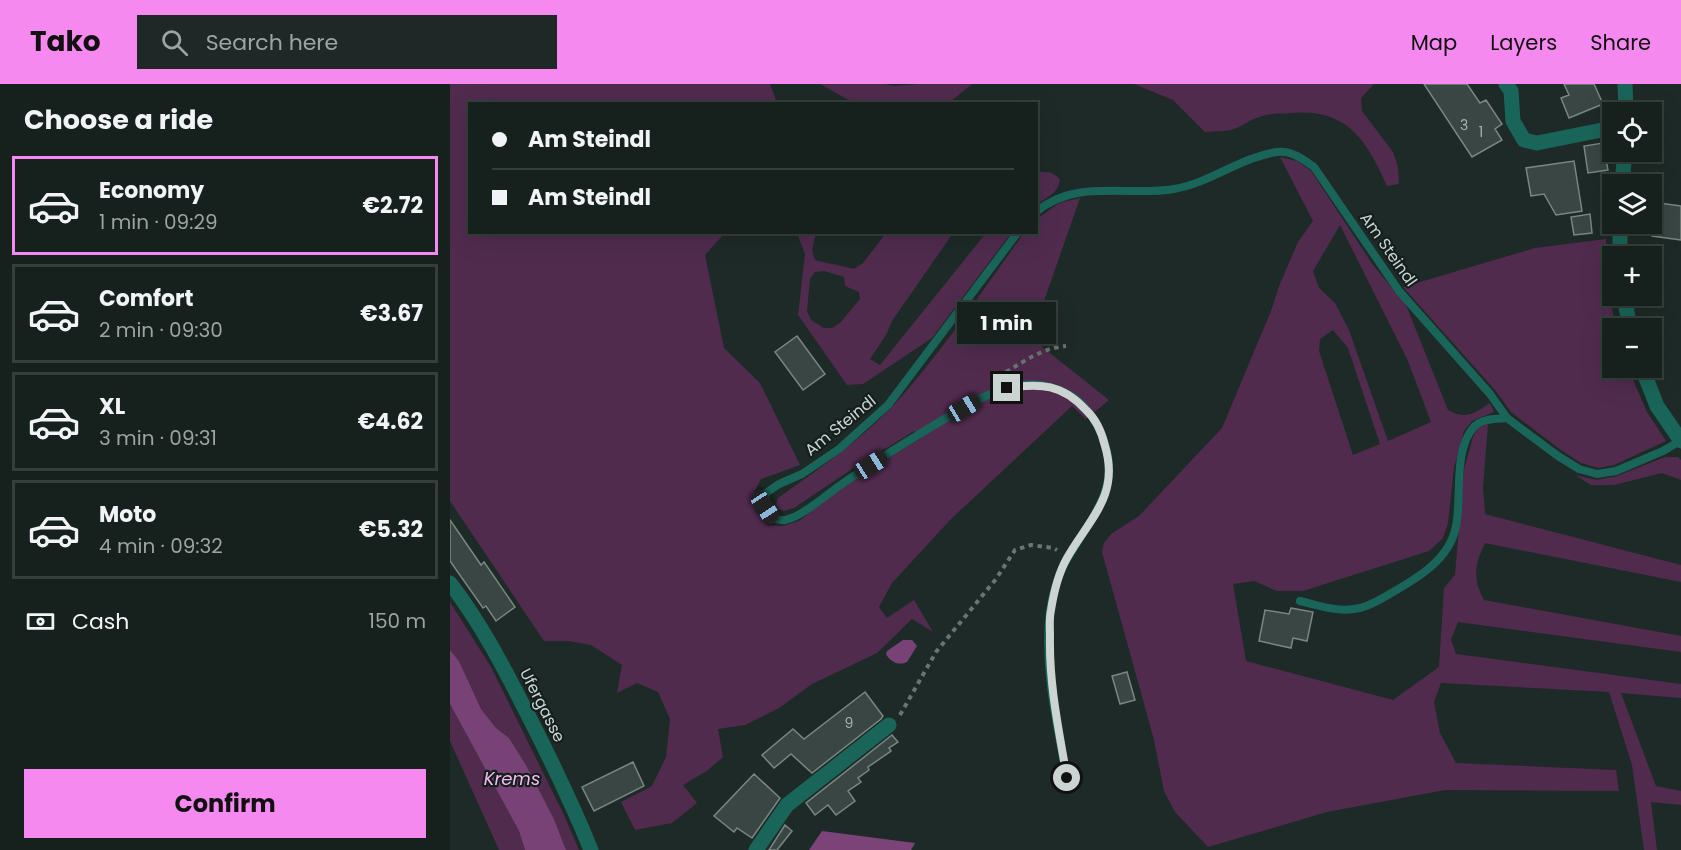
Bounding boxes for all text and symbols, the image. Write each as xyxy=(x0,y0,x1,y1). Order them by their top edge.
search box xyxy=(137,15,557,69)
text: Tako xyxy=(30,22,101,61)
icon: search xyxy=(158,26,191,59)
text: Search here xyxy=(206,27,338,58)
text: Map xyxy=(1411,28,1457,57)
text: Layers xyxy=(1490,28,1557,57)
text: Share xyxy=(1590,28,1651,57)
text: Choose a ride xyxy=(24,101,213,138)
map controls xyxy=(1602,102,1662,378)
button: locate xyxy=(1602,102,1662,162)
house number: 3 xyxy=(1460,115,1468,135)
house number: 1 xyxy=(1479,122,1483,142)
text: Am Steindl xyxy=(528,124,651,155)
button: layers xyxy=(1602,174,1662,234)
text: Economy xyxy=(99,175,204,206)
icon: car xyxy=(27,179,81,233)
text: Am Steindl xyxy=(528,182,651,213)
text: €2.72 xyxy=(362,190,423,221)
text: 1 min · 09:29 xyxy=(99,208,218,236)
street label: Am Steindl xyxy=(1355,208,1423,291)
button: + xyxy=(1602,246,1662,306)
text: Comfort xyxy=(99,283,193,314)
icon: car xyxy=(27,287,81,341)
text: €3.67 xyxy=(360,298,423,329)
callout: 1 min xyxy=(958,301,1056,343)
text: 1 min xyxy=(980,309,1033,337)
text: 2 min · 09:30 xyxy=(99,316,223,344)
button: − xyxy=(1602,318,1662,378)
route end xyxy=(993,374,1020,401)
street label: Am Steindl xyxy=(800,390,881,461)
text: XL xyxy=(99,391,125,422)
car xyxy=(944,391,984,425)
icon: car xyxy=(27,395,81,449)
text: €4.62 xyxy=(358,406,423,437)
text: 3 min · 09:31 xyxy=(99,424,217,452)
car xyxy=(851,448,891,482)
car xyxy=(748,487,782,527)
text: Moto xyxy=(99,499,156,530)
icon: car xyxy=(27,503,81,557)
text: €5.32 xyxy=(359,514,423,545)
text: 4 min · 09:32 xyxy=(99,532,223,560)
icon: cash xyxy=(24,605,57,638)
text: Cash xyxy=(72,606,129,637)
text: 150 m xyxy=(369,607,426,635)
street label: Ufergasse xyxy=(514,664,571,746)
house number: 9 xyxy=(845,713,853,733)
route start xyxy=(1053,764,1080,791)
water label: Krems xyxy=(484,766,540,791)
button: Confirm xyxy=(24,769,426,838)

